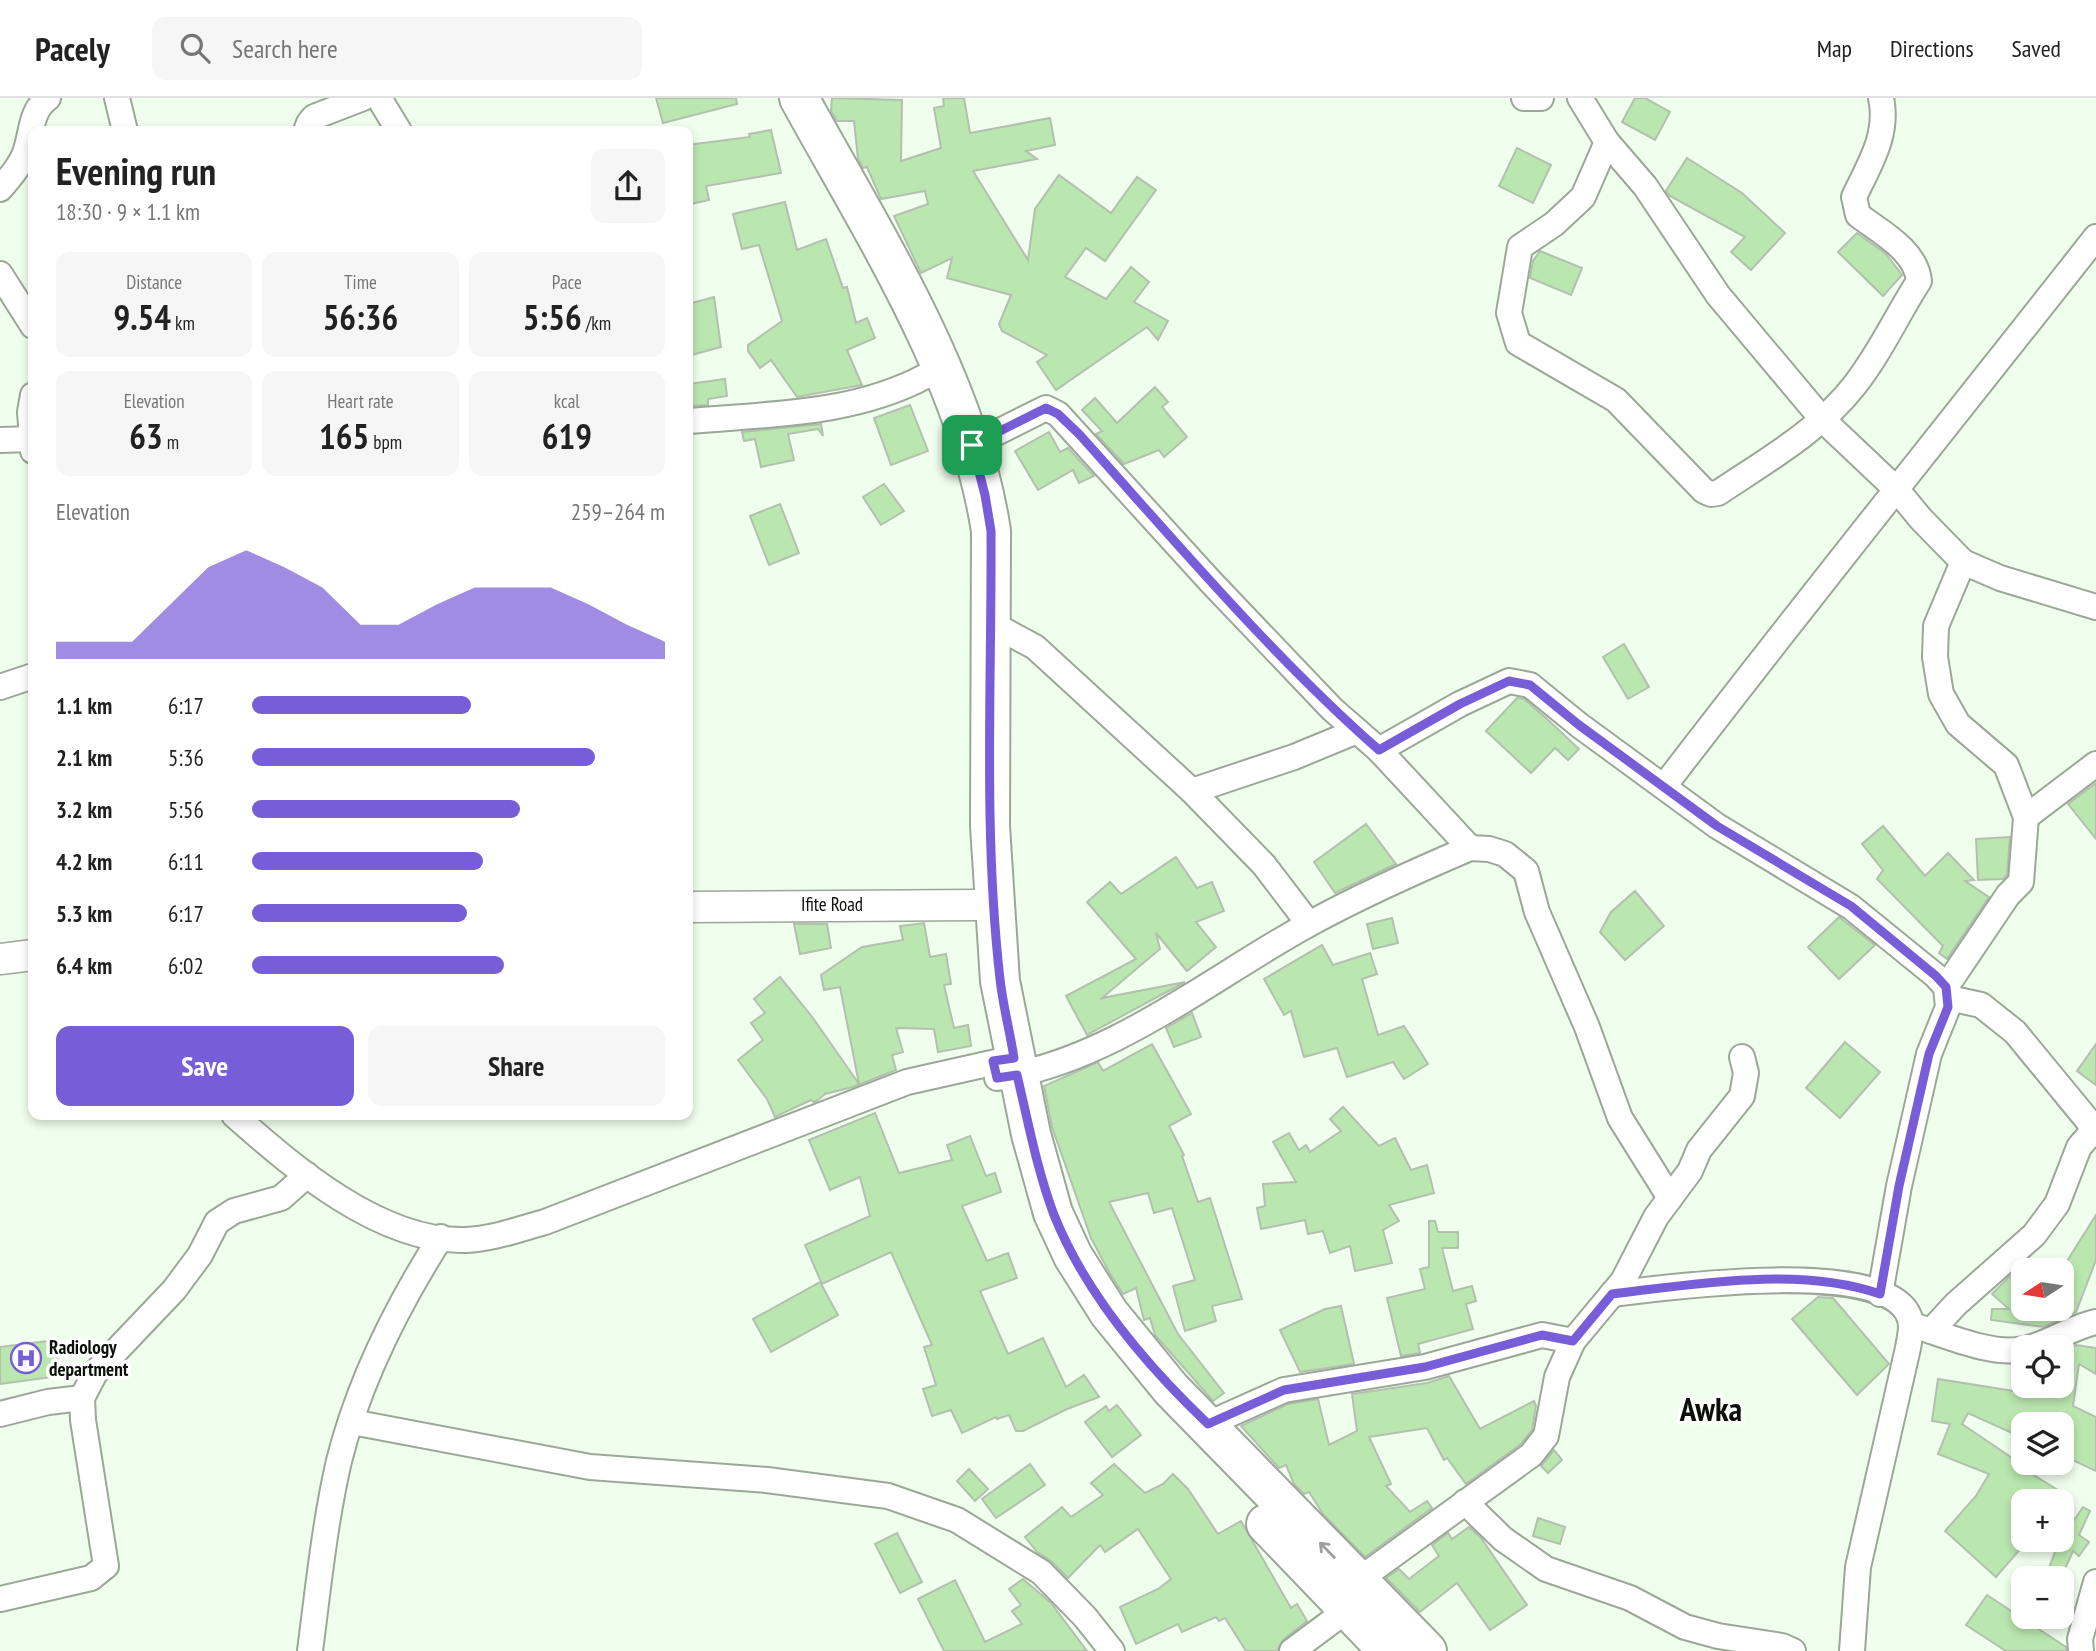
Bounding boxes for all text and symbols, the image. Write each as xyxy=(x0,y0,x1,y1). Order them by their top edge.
search box xyxy=(152,17,642,80)
text: Pacely xyxy=(35,27,110,70)
icon: search xyxy=(176,29,214,67)
text: Search here xyxy=(232,32,338,65)
text: Map xyxy=(1817,33,1852,64)
text: Directions xyxy=(1890,33,1974,64)
text: Saved xyxy=(2012,33,2061,64)
text: Evening run xyxy=(56,146,216,195)
button: share xyxy=(591,149,665,223)
text: 18:30 · 9 × 1.1 km xyxy=(56,197,200,226)
text: Distance xyxy=(126,270,182,294)
text: Time xyxy=(344,270,377,294)
text: Pace xyxy=(552,270,582,294)
text: 9.54 xyxy=(113,294,171,340)
text: 56:36 xyxy=(323,294,398,340)
text: 5:56 xyxy=(523,294,582,340)
text: km xyxy=(171,311,195,335)
text: /km xyxy=(582,311,611,335)
text: Elevation xyxy=(124,389,185,413)
text: Heart rate xyxy=(327,389,394,413)
text: kcal xyxy=(554,389,580,413)
text: 63 xyxy=(129,413,163,459)
text: 165 xyxy=(319,413,369,459)
text: 619 xyxy=(542,413,592,459)
pin xyxy=(942,415,1002,475)
icon: arrive xyxy=(953,426,991,464)
text: m xyxy=(163,430,179,454)
text: bpm xyxy=(369,430,402,454)
text: Elevation xyxy=(56,497,130,526)
text: 259–264 m xyxy=(571,497,665,526)
text: 1.1 km xyxy=(56,691,112,720)
text: 6:17 xyxy=(168,691,204,720)
text: 2.1 km xyxy=(56,743,112,772)
text: 5:36 xyxy=(168,743,204,772)
text: 3.2 km xyxy=(56,795,112,824)
text: 5:56 xyxy=(168,795,204,824)
text: 4.2 km xyxy=(56,847,112,876)
text: 6:11 xyxy=(168,847,204,876)
street label: Ifite Road xyxy=(801,892,863,916)
text: 5.3 km xyxy=(56,899,112,928)
text: 6:17 xyxy=(168,899,204,928)
text: 6.4 km xyxy=(56,951,112,980)
text: 6:02 xyxy=(168,951,204,980)
button: Save xyxy=(56,1026,354,1106)
button: Share xyxy=(368,1026,665,1106)
north arrow xyxy=(2011,1258,2074,1321)
map controls xyxy=(2011,1258,2074,1629)
place label: Radiology department xyxy=(49,1335,129,1381)
button: locate xyxy=(2011,1335,2074,1398)
hospital icon: Radiology department xyxy=(9,1341,43,1375)
district label: Awka xyxy=(1679,1387,1742,1430)
button: layers xyxy=(2011,1412,2074,1475)
button: + xyxy=(2011,1489,2074,1552)
one-way arrow xyxy=(1319,1542,1336,1559)
button: − xyxy=(2011,1566,2074,1629)

